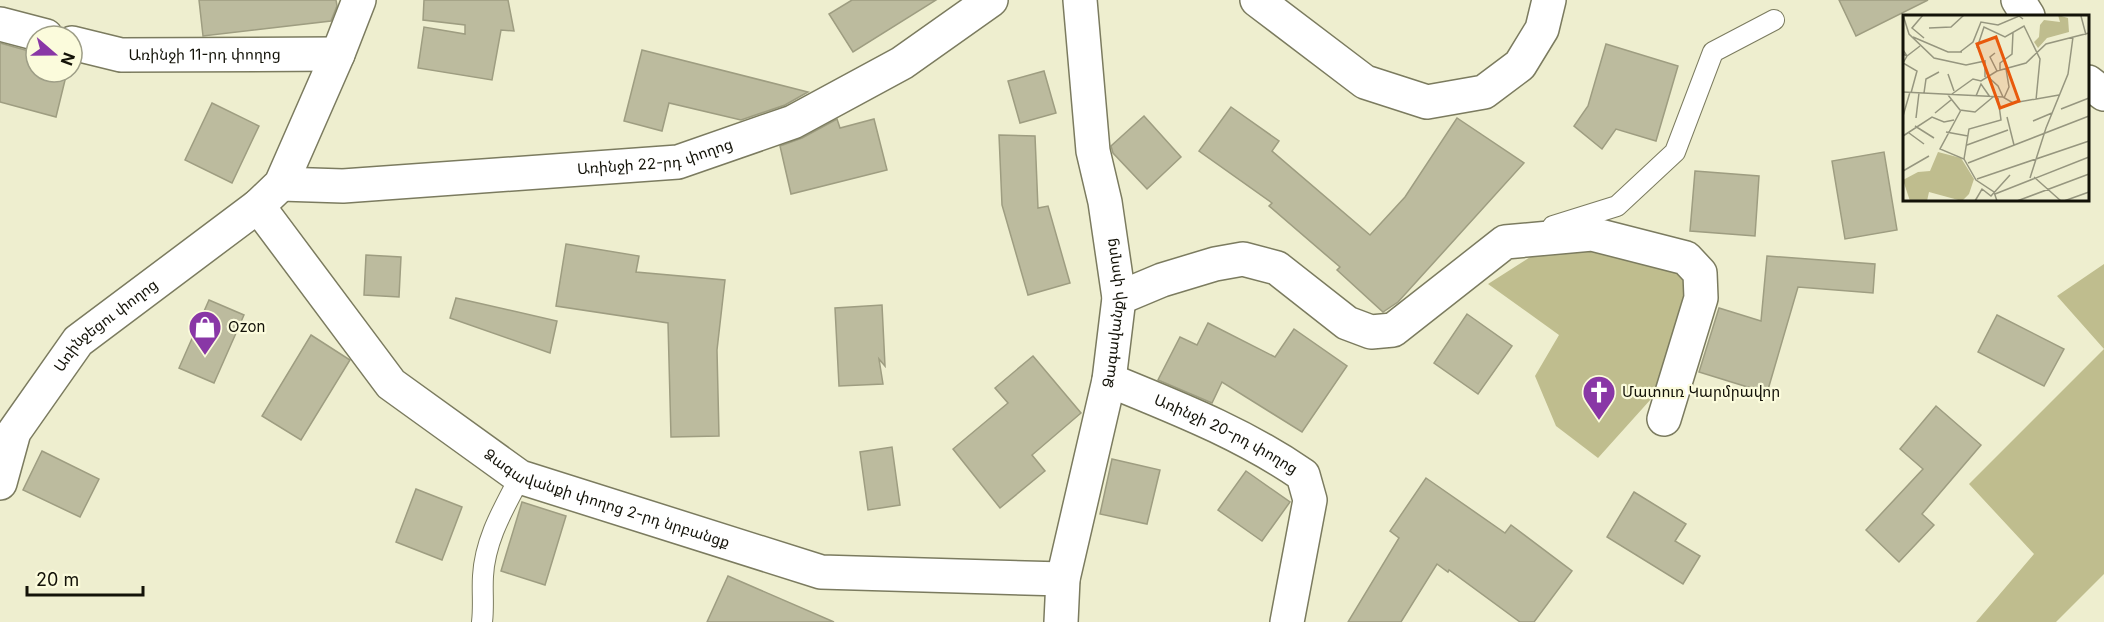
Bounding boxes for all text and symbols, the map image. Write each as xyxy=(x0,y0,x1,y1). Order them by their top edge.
inset map xyxy=(1903,15,2089,201)
north arrow xyxy=(24,24,84,84)
street label: Առինջի 11-րդ փողոց xyxy=(128,44,281,64)
text: N xyxy=(57,50,80,68)
street label: Առինջի 22-րդ փողոց xyxy=(577,134,735,178)
street label: Ձագավանքի փողոց xyxy=(1098,237,1128,389)
street label: Առինջեցու փողոց xyxy=(49,275,161,375)
shop icon: Ozon xyxy=(187,309,223,356)
place label: Ozon xyxy=(228,317,265,336)
church icon: Մատուռ Կարմրավոր xyxy=(1581,374,1617,421)
place label: Մատուռ Կարմրավոր xyxy=(1622,382,1780,401)
street label: Առինջի 20-րդ փողոց xyxy=(1152,390,1302,478)
street label: Ձագավանքի փողոց 2-րդ նրբանցք xyxy=(481,444,732,552)
scale bar xyxy=(27,559,142,597)
text: 20 m xyxy=(36,569,79,590)

